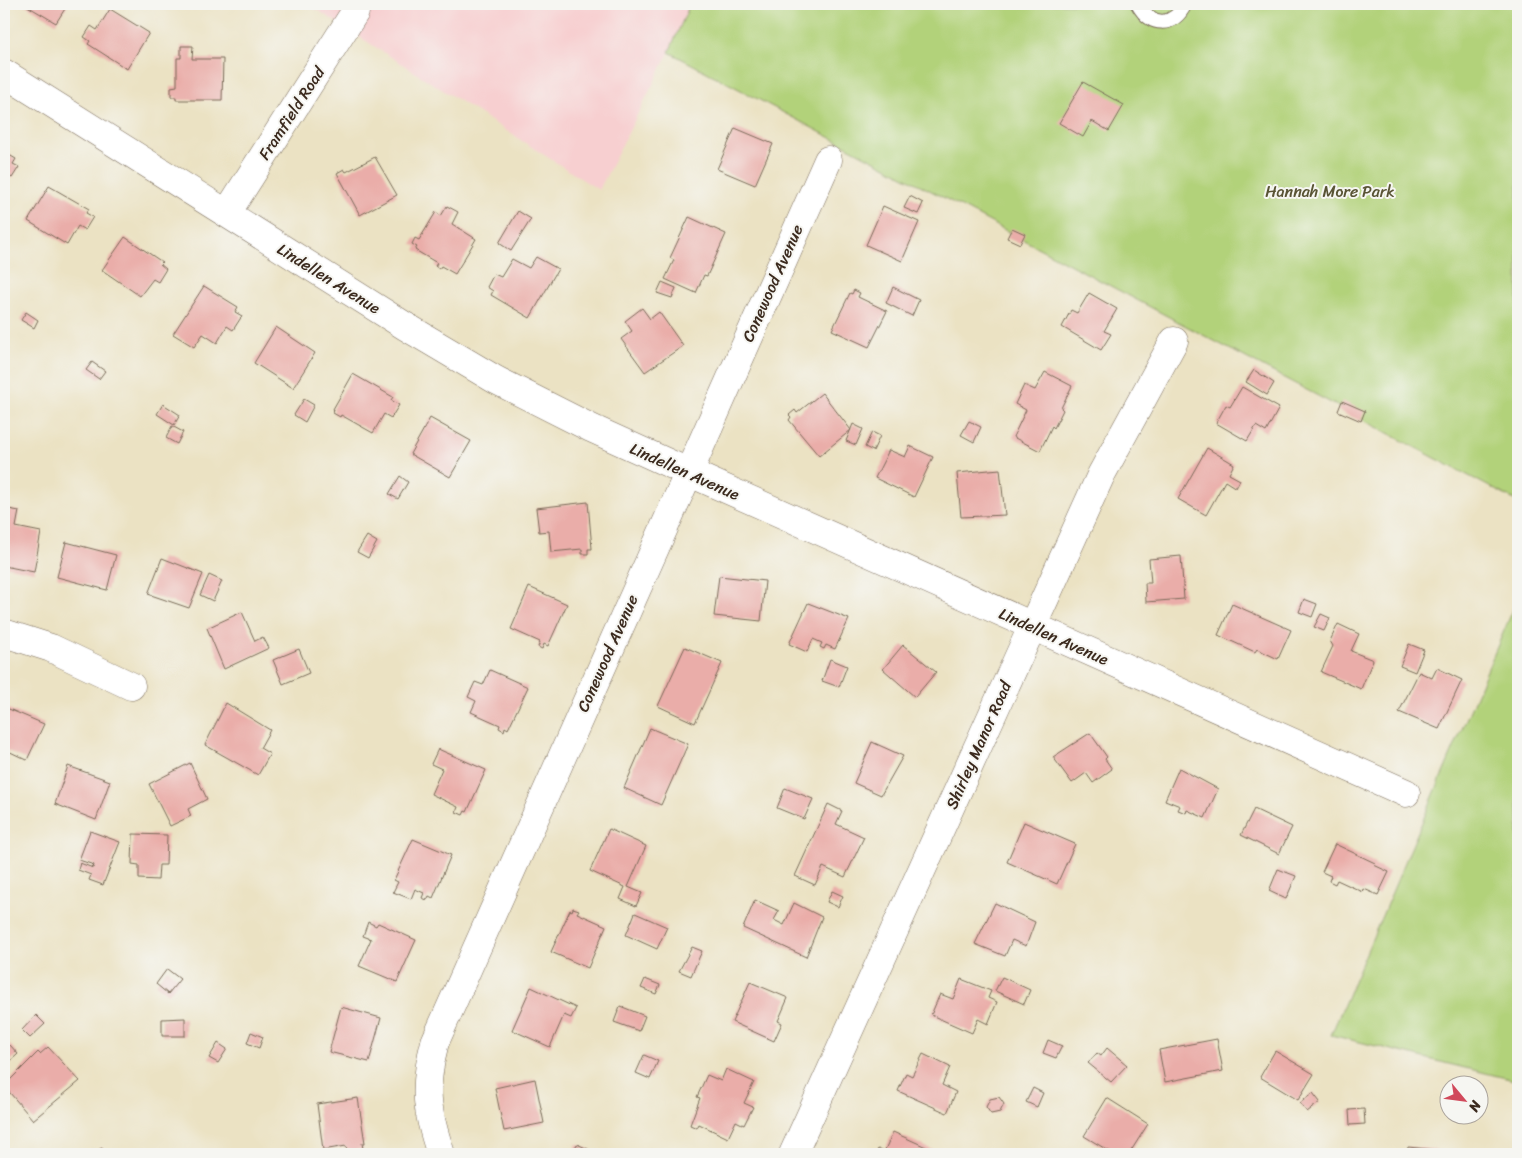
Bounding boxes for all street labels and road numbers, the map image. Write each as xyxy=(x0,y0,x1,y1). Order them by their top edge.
street label: Framfield Road xyxy=(250,59,334,166)
street label: Conewood Avenue xyxy=(734,220,811,347)
street label: Lindellen Avenue xyxy=(271,235,387,322)
street label: Lindellen Avenue xyxy=(625,434,745,509)
street label: Conewood Avenue xyxy=(569,590,646,717)
street label: Lindellen Avenue xyxy=(994,599,1114,674)
street label: Shirley Manor Road xyxy=(937,675,1020,814)

